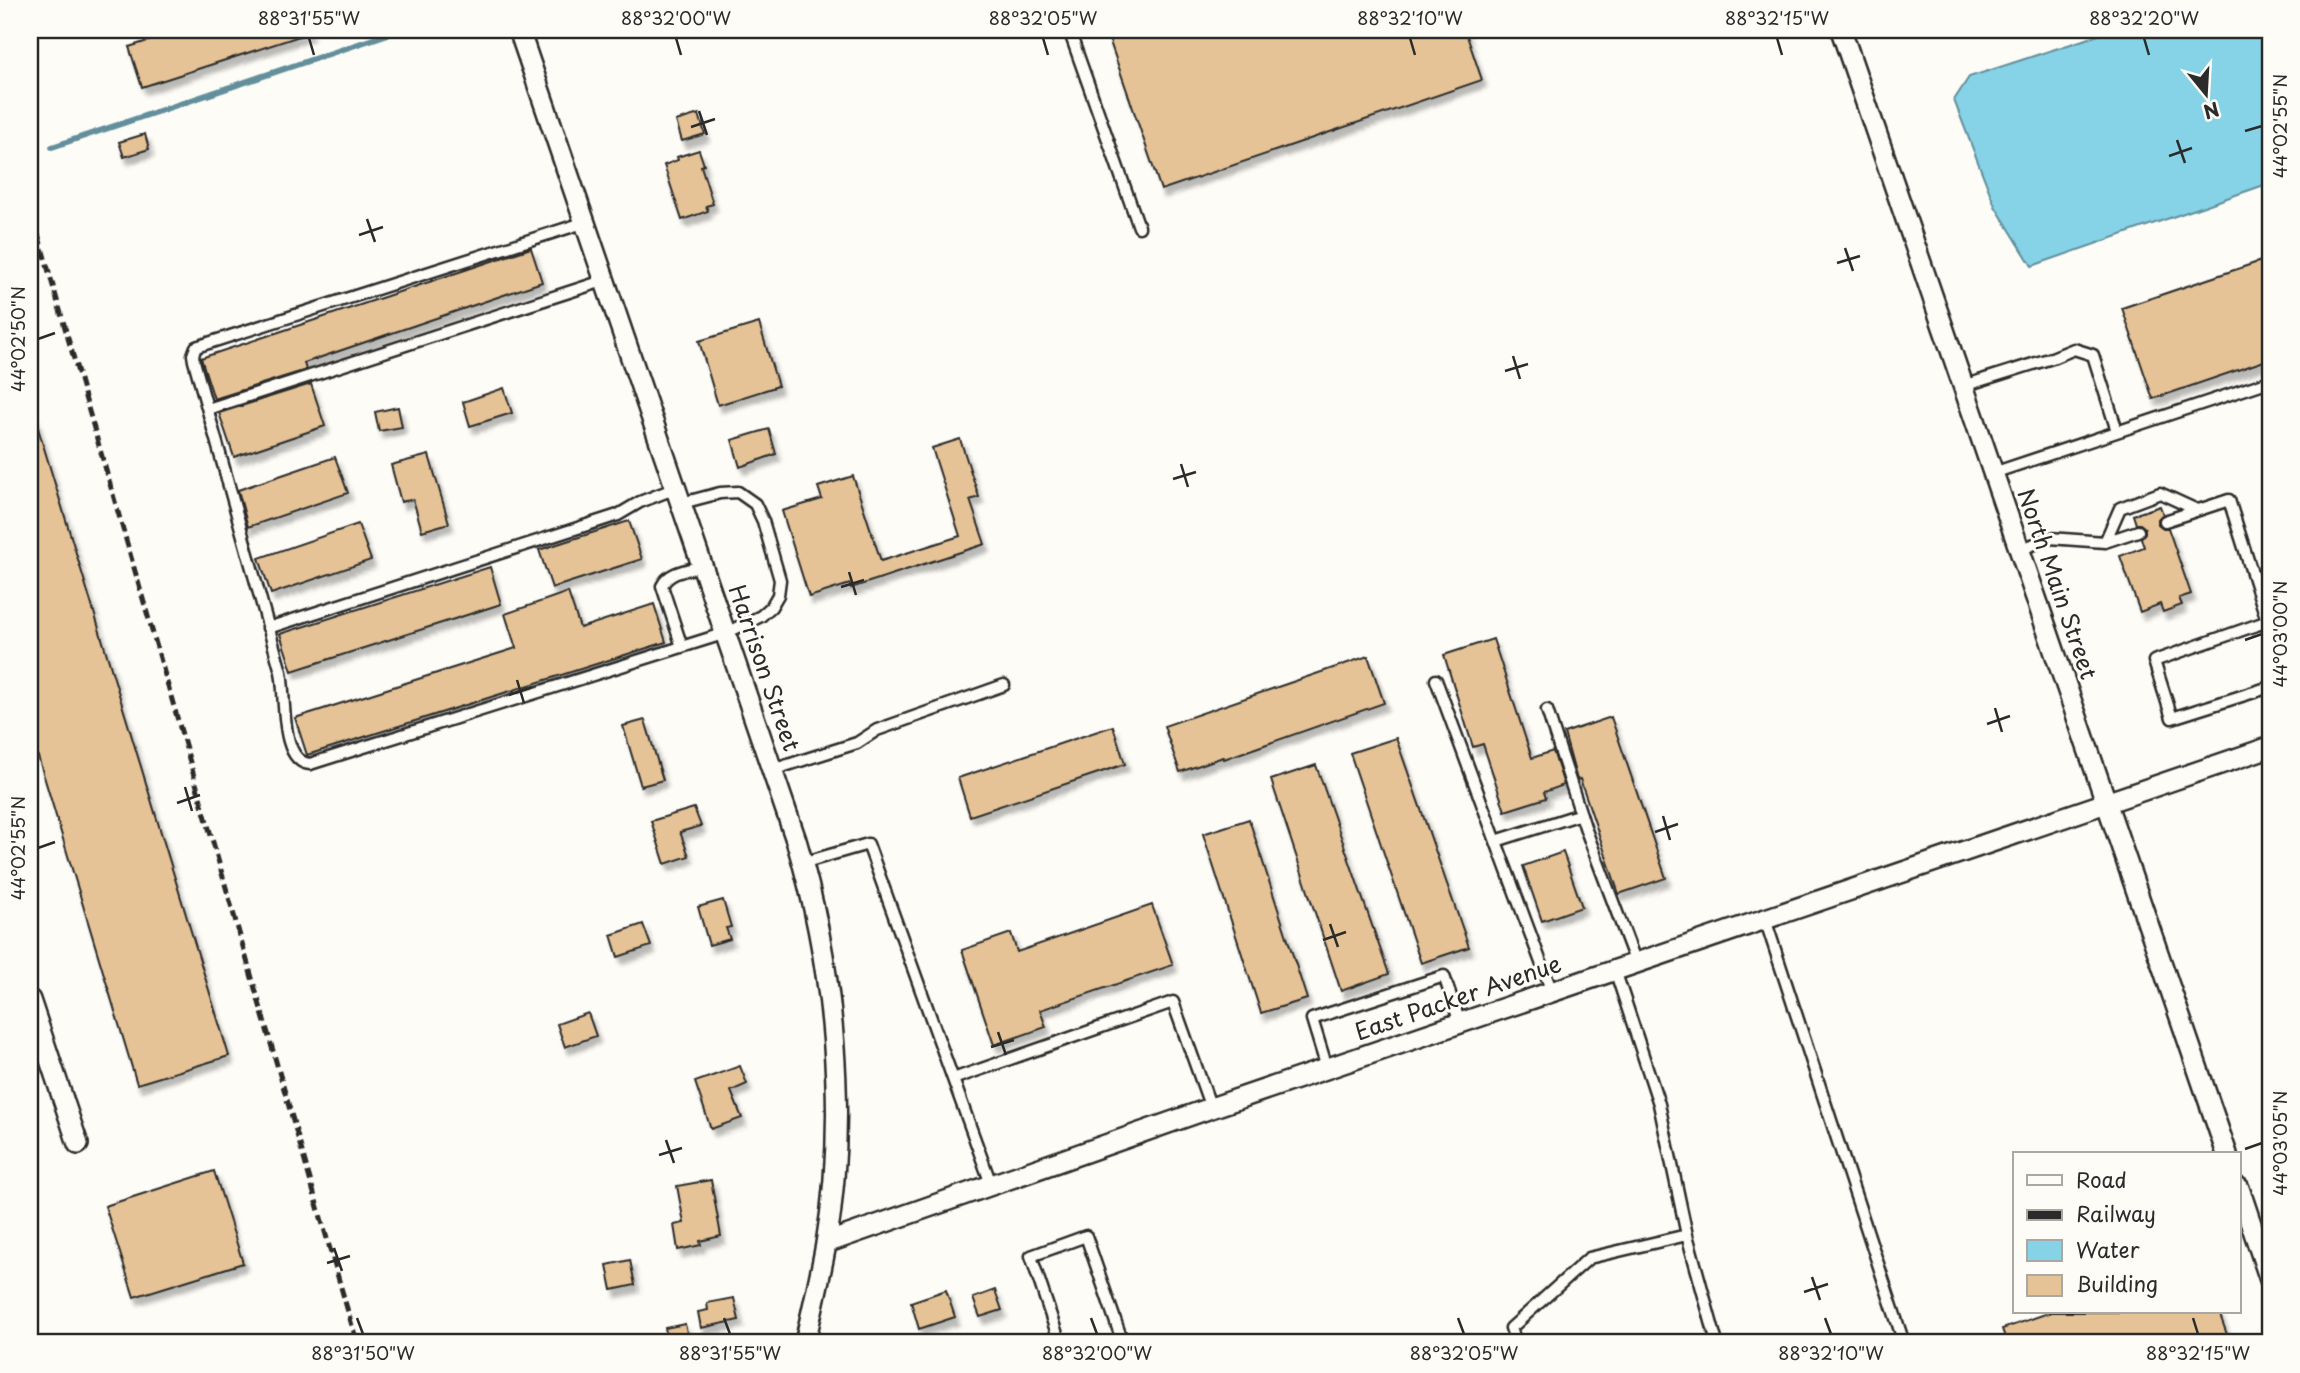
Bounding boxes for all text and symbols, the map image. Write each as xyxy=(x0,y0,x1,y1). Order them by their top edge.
text: 88°31'55"W xyxy=(258,4,361,31)
text: 88°32'00"W xyxy=(621,4,732,31)
text: 88°32'05"W xyxy=(989,4,1098,31)
text: 88°32'10"W xyxy=(1357,4,1463,31)
text: 88°32'15"W xyxy=(1725,4,1829,31)
text: 88°32'20"W xyxy=(2089,4,2199,31)
north arrow xyxy=(2170,60,2240,130)
text: 44°02'55"N xyxy=(2266,74,2293,178)
text: N xyxy=(2200,95,2223,127)
text: 44°02'50"N xyxy=(4,286,31,392)
street label: North Main Street xyxy=(2009,483,2107,684)
street label: Harrison Street xyxy=(721,579,810,756)
text: 44°03'00"N xyxy=(2266,581,2293,688)
text: 44°02'55"N xyxy=(4,796,31,900)
street label: East Packer Avenue xyxy=(1350,945,1565,1048)
text: 44°03'05"N xyxy=(2266,1090,2293,1196)
legend xyxy=(2013,1152,2240,1314)
text: Road xyxy=(2076,1163,2127,1195)
text: Railway xyxy=(2076,1197,2156,1229)
text: Water xyxy=(2076,1233,2140,1265)
text: Building xyxy=(2076,1267,2158,1299)
text: 88°31'50"W xyxy=(311,1339,415,1366)
text: 88°31'55"W xyxy=(679,1339,782,1366)
text: 88°32'00"W xyxy=(1042,1339,1153,1366)
text: 88°32'05"W xyxy=(1410,1339,1519,1366)
text: 88°32'10"W xyxy=(1778,1339,1884,1366)
text: 88°32'15"W xyxy=(2146,1339,2250,1366)

